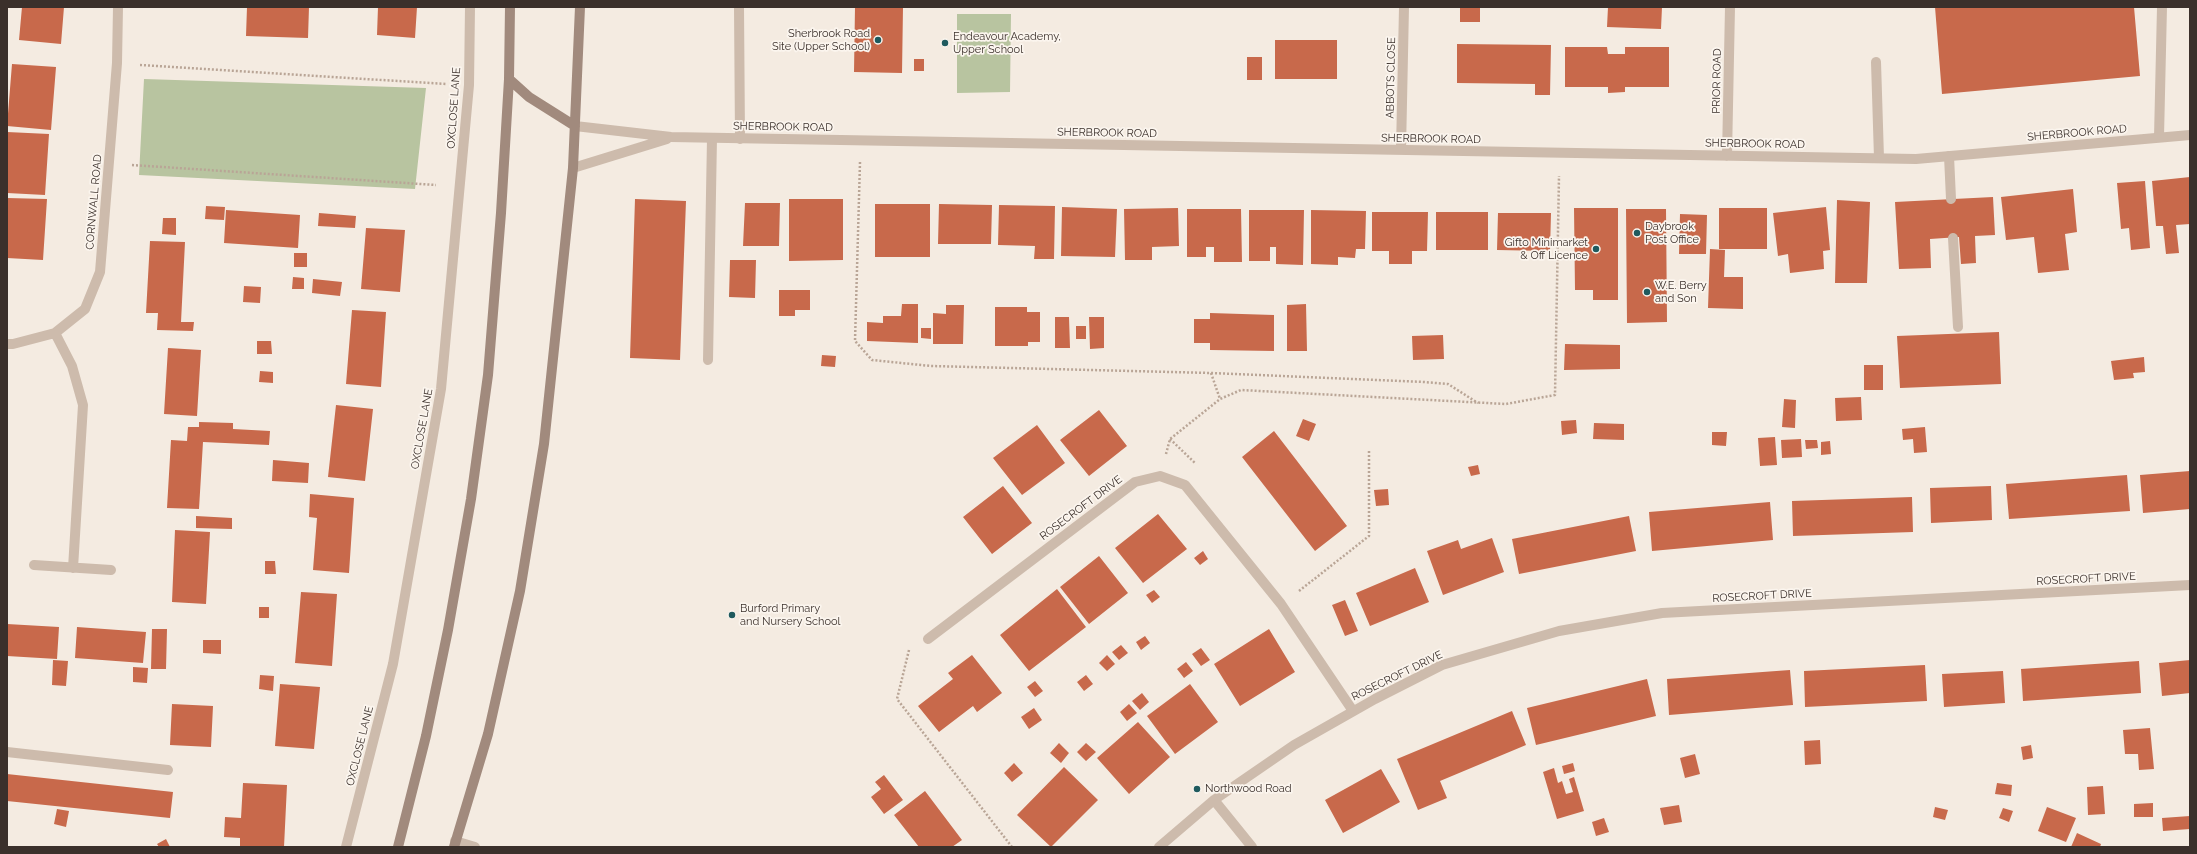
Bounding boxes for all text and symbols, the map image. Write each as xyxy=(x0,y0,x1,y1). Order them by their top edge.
place label: Sherbrook Road Site (Upper School) xyxy=(772,27,870,53)
place label: Endeavour Academy, Upper School xyxy=(953,30,1061,56)
marker: Sherbrook Road Site (Upper School) xyxy=(873,35,883,45)
street label: ABBOTS CLOSE xyxy=(1384,37,1398,119)
marker: Endeavour Academy, Upper School xyxy=(940,38,950,48)
street label: PRIOR ROAD xyxy=(1710,48,1724,114)
street label: OXCLOSE LANE xyxy=(445,67,463,149)
street label: SHERBROOK ROAD xyxy=(733,120,833,134)
street label: SHERBROOK ROAD xyxy=(2027,122,2127,144)
street label: SHERBROOK ROAD xyxy=(1057,126,1157,140)
street label: SHERBROOK ROAD xyxy=(1381,132,1481,146)
street label: SHERBROOK ROAD xyxy=(1705,137,1805,151)
street label: CORNWALL ROAD xyxy=(83,154,105,250)
place label: Daybrook Post Office xyxy=(1645,220,1699,246)
marker: Daybrook Post Office xyxy=(1632,228,1642,238)
place label: Gifto Minimarket & Off Licence xyxy=(1505,236,1588,262)
marker: Gifto Minimarket & Off Licence xyxy=(1591,244,1601,254)
place label: W.E. Berry and Son xyxy=(1655,279,1707,305)
marker: W.E. Berry and Son xyxy=(1642,287,1652,297)
street label: OXCLOSE LANE xyxy=(408,388,436,470)
street label: ROSECROFT DRIVE xyxy=(1037,473,1125,543)
street label: ROSECROFT DRIVE xyxy=(2036,570,2136,588)
street label: ROSECROFT DRIVE xyxy=(1712,587,1812,605)
place label: Burford Primary and Nursery School xyxy=(740,602,841,628)
marker: Burford Primary and Nursery School xyxy=(727,610,737,620)
street label: ROSECROFT DRIVE xyxy=(1349,648,1445,704)
street label: OXCLOSE LANE xyxy=(344,705,376,787)
place label: Northwood Road xyxy=(1205,782,1292,796)
marker: Northwood Road xyxy=(1192,784,1202,794)

